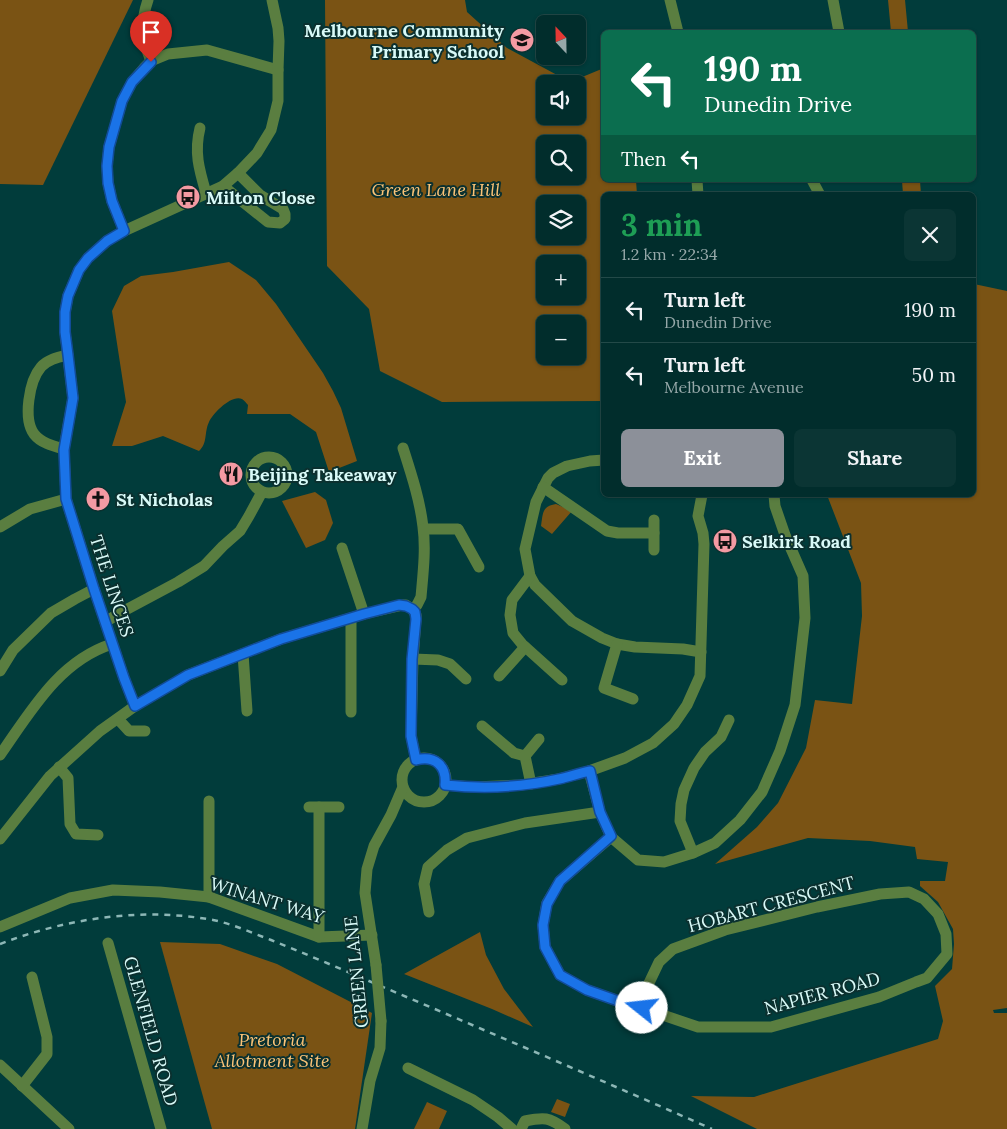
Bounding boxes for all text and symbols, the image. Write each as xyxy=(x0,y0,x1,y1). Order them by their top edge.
pin xyxy=(130,11,172,62)
north arrow xyxy=(536,15,586,65)
map controls xyxy=(536,15,586,365)
icon: arrive xyxy=(137,18,165,46)
place label: Melbourne Community Primary School xyxy=(304,19,504,63)
school or university icon: Melbourne Community Primary School xyxy=(509,27,535,53)
text: 190 m xyxy=(704,46,802,91)
icon: left xyxy=(621,50,686,115)
button: sound xyxy=(536,75,586,125)
text: Dunedin Drive xyxy=(704,90,852,118)
button: search xyxy=(536,135,586,185)
icon: left xyxy=(676,145,704,173)
text: Then xyxy=(621,147,666,171)
park label: Green Lane Hill xyxy=(372,178,500,201)
bus stop icon: Milton Close xyxy=(175,184,201,210)
place label: Milton Close xyxy=(206,186,316,209)
button: layers xyxy=(536,195,586,245)
text: 3 min xyxy=(621,206,702,244)
button: close xyxy=(904,209,956,261)
text: 1.2 km · 22:34 xyxy=(621,244,718,264)
button: + xyxy=(536,255,586,305)
text: Turn left xyxy=(664,288,745,312)
icon: left xyxy=(621,296,649,324)
text: 190 m xyxy=(904,298,956,322)
text: Dunedin Drive xyxy=(664,312,772,332)
button: − xyxy=(536,315,586,365)
text: Turn left xyxy=(664,353,745,377)
icon: left xyxy=(621,361,649,389)
text: 50 m xyxy=(912,363,956,387)
text: Melbourne Avenue xyxy=(664,377,804,397)
button: Exit xyxy=(621,429,784,487)
button: Share xyxy=(794,429,956,487)
restaurant icon: Beijing Takeaway xyxy=(218,461,244,487)
place label: Beijing Takeaway xyxy=(248,463,396,486)
church icon: St Nicholas xyxy=(85,486,111,512)
place label: St Nicholas xyxy=(116,488,213,511)
bus stop icon: Selkirk Road xyxy=(712,528,738,554)
place label: Selkirk Road xyxy=(742,530,851,553)
street label: THE LINCES xyxy=(85,532,139,640)
street label: HOBART CRESCENT xyxy=(685,871,857,937)
street label: WINANT WAY xyxy=(207,872,327,928)
street label: GREEN LANE xyxy=(339,915,373,1029)
street label: GLENFIELD ROAD xyxy=(119,953,183,1109)
street label: NAPIER ROAD xyxy=(761,966,883,1020)
position arrow xyxy=(615,981,667,1033)
park label: Pretoria Allotment Site xyxy=(213,1028,330,1072)

